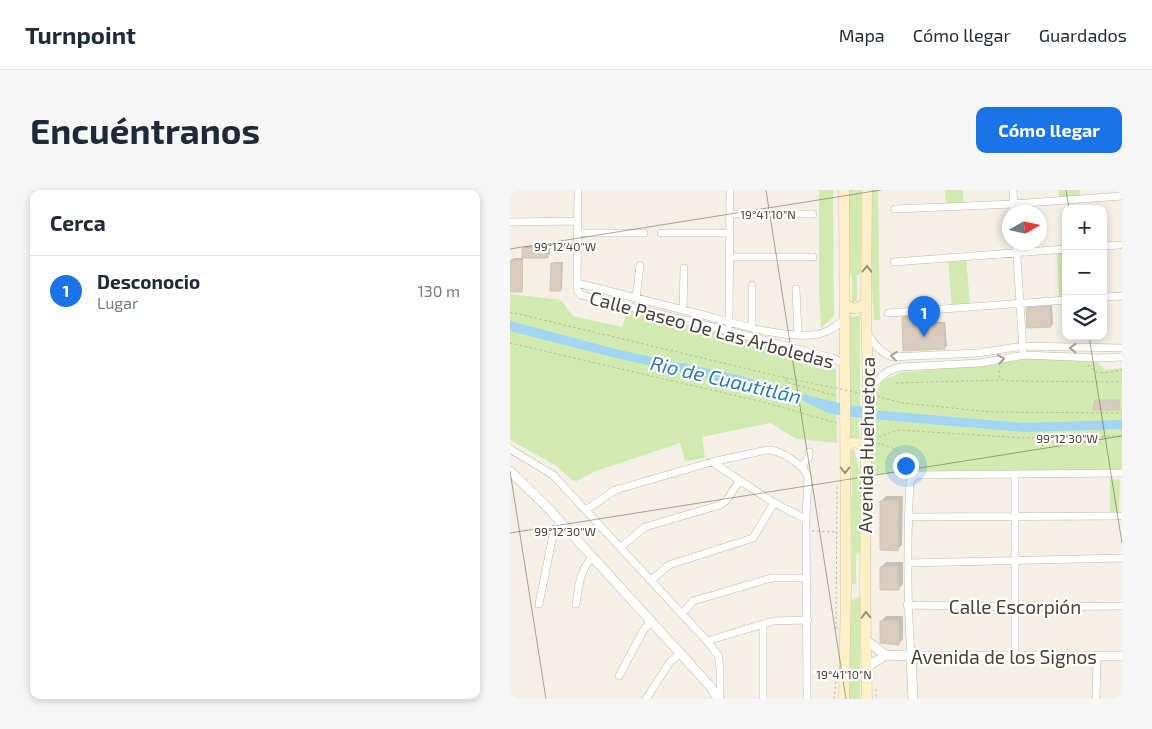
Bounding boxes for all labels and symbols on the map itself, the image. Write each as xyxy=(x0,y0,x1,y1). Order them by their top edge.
north arrow xyxy=(1002,205,1047,250)
text: 19°41'10"N xyxy=(740,207,796,221)
text: 99°12'40"W xyxy=(534,239,596,253)
one-way arrow xyxy=(861,264,872,272)
street label: Calle Paseo De Las Arboledas xyxy=(587,285,837,373)
pin: 1 xyxy=(908,296,940,337)
one-way arrow xyxy=(1069,342,1077,353)
water label: Rio de Cuautitlán xyxy=(648,350,804,408)
one-way arrow xyxy=(890,351,898,362)
one-way arrow xyxy=(996,355,1005,365)
street label: Avenida Huehuetoca xyxy=(853,357,879,533)
text: 99°12'30"W xyxy=(1036,431,1098,445)
your location xyxy=(893,453,919,479)
one-way arrow xyxy=(840,466,850,474)
text: 99°12'30"W xyxy=(534,524,596,538)
street label: Calle Escorpión xyxy=(949,595,1081,618)
one-way arrow xyxy=(861,611,871,619)
street label: Avenida de los Signos xyxy=(911,645,1097,668)
text: 19°41'10"N xyxy=(816,667,872,681)

